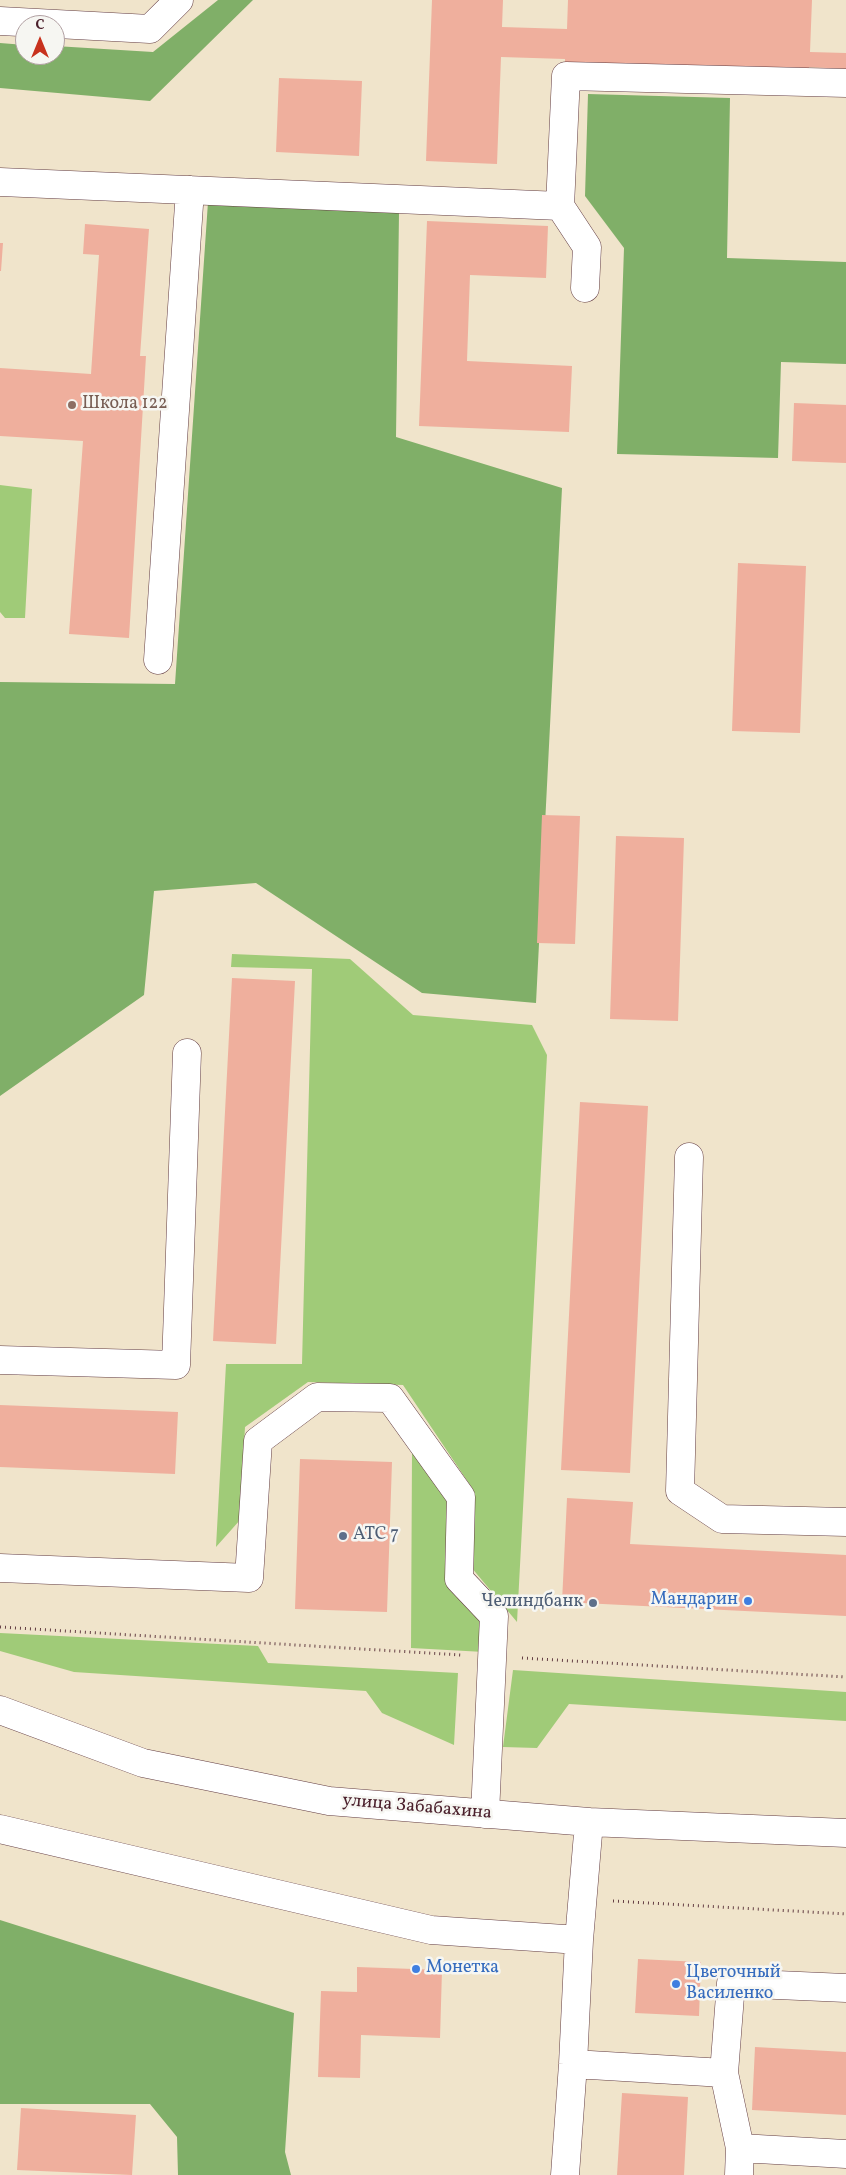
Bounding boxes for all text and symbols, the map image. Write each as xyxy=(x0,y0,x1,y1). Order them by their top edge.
north arrow xyxy=(15,15,65,65)
text: С xyxy=(35,16,45,35)
place label: Школа 122 xyxy=(82,394,168,416)
marker: Школа 122 xyxy=(66,399,78,411)
place label: АТС 7 xyxy=(353,1525,399,1547)
marker: АТС 7 xyxy=(337,1530,349,1542)
place label: Мандарин xyxy=(650,1590,738,1612)
place label: Челиндбанк xyxy=(481,1592,583,1614)
marker: Мандарин xyxy=(742,1595,754,1607)
marker: Челиндбанк xyxy=(587,1597,599,1609)
street label: улица Забабахина xyxy=(341,1791,493,1825)
place label: Монетка xyxy=(426,1958,499,1980)
marker: Монетка xyxy=(410,1963,422,1975)
place label: Цветочный Василенко xyxy=(686,1963,781,2006)
marker: Цветочный Василенко xyxy=(670,1978,682,1990)

